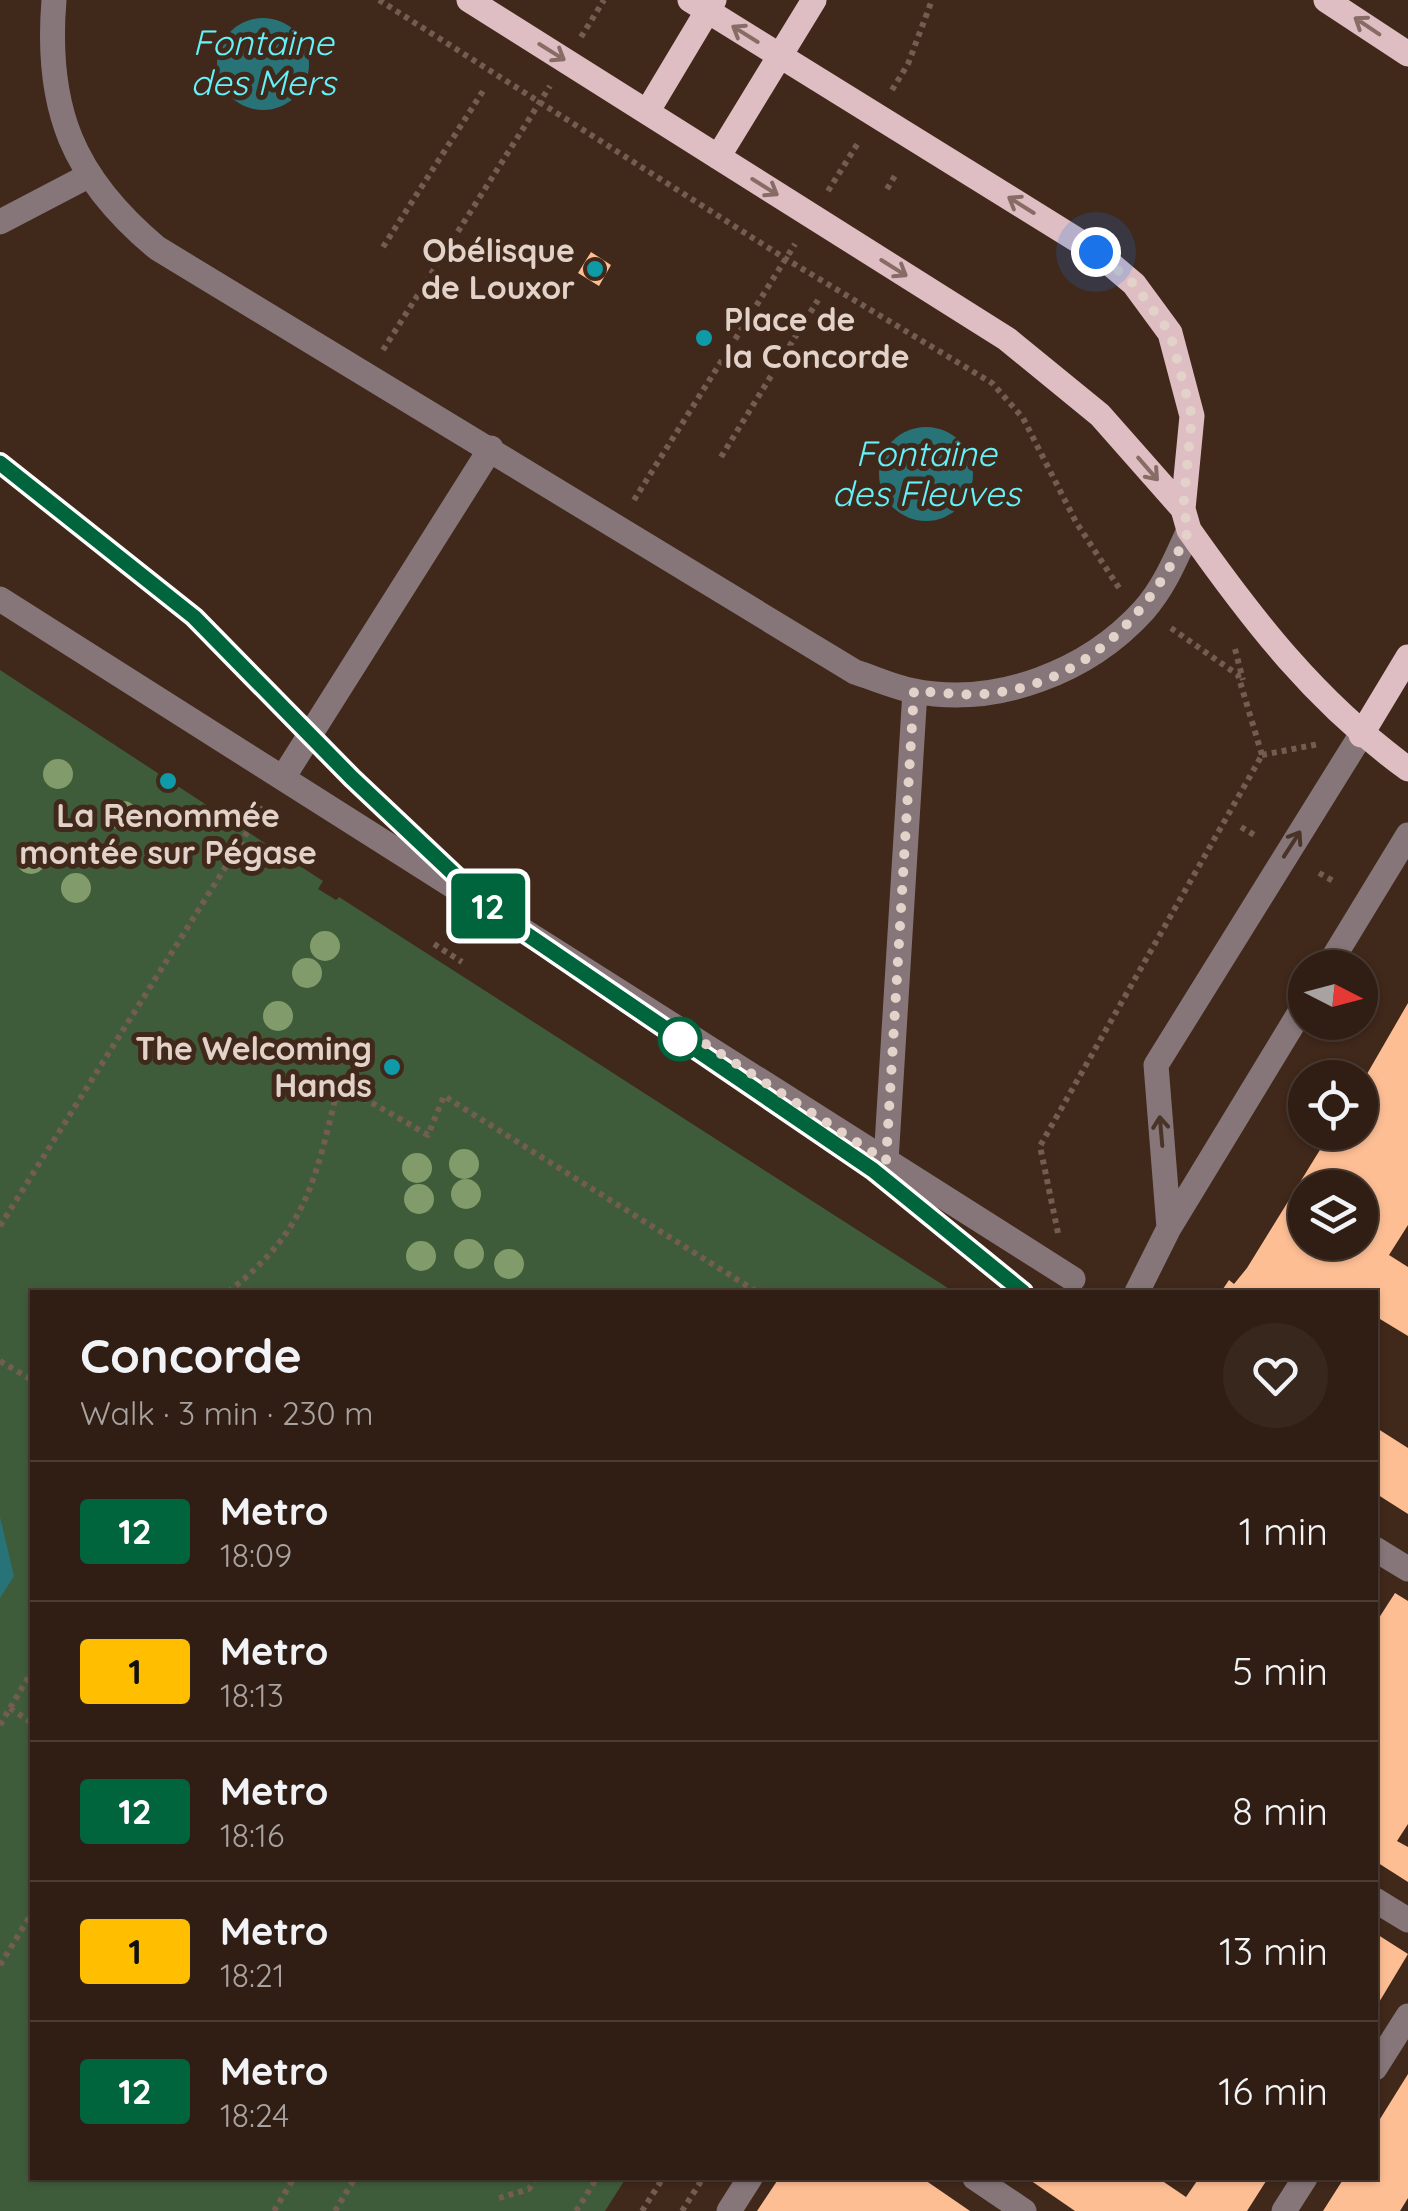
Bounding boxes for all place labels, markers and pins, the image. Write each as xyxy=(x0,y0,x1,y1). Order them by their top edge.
place label: Obélisque de Louxor xyxy=(421,230,575,307)
marker: Obélisque de Louxor xyxy=(584,258,606,280)
place label: Place de la Concorde xyxy=(724,299,910,376)
marker: Place de la Concorde xyxy=(693,327,715,349)
marker: La Renommée montée sur Pégase xyxy=(157,770,179,792)
place label: La Renommée montée sur Pégase xyxy=(19,795,317,872)
unlabelled marker xyxy=(659,1018,701,1060)
place label: The Welcoming Hands xyxy=(135,1028,372,1105)
marker: The Welcoming Hands xyxy=(381,1056,403,1078)

